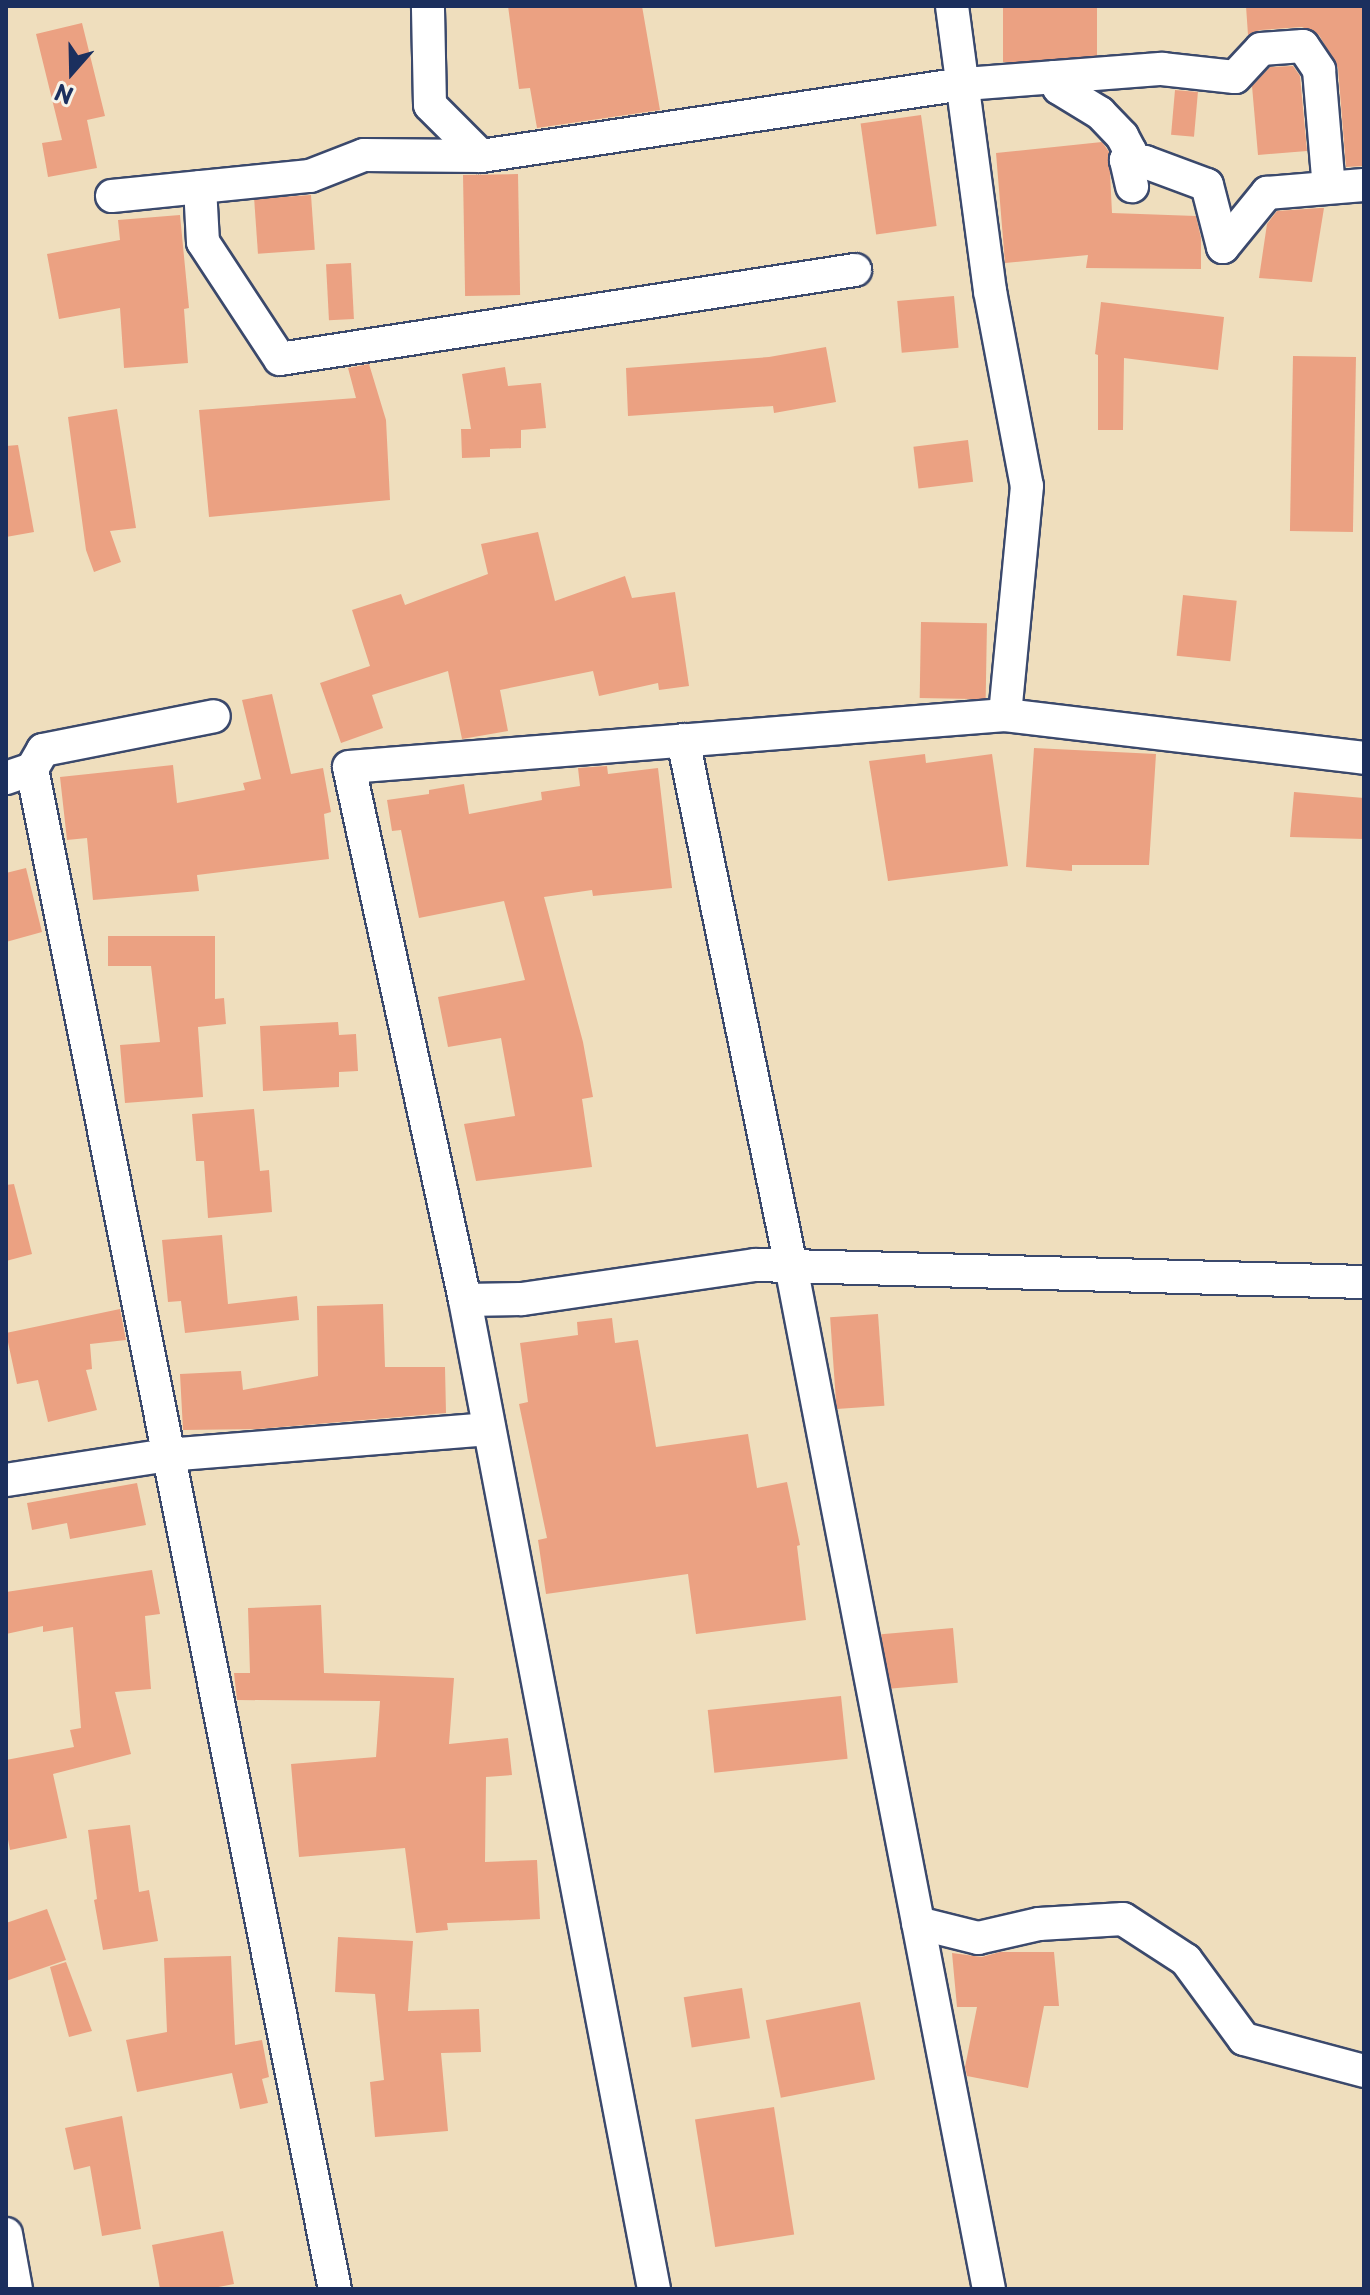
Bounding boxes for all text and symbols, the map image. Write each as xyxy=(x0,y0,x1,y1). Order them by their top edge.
north arrow xyxy=(32,32,112,112)
text: N xyxy=(50,77,77,114)

